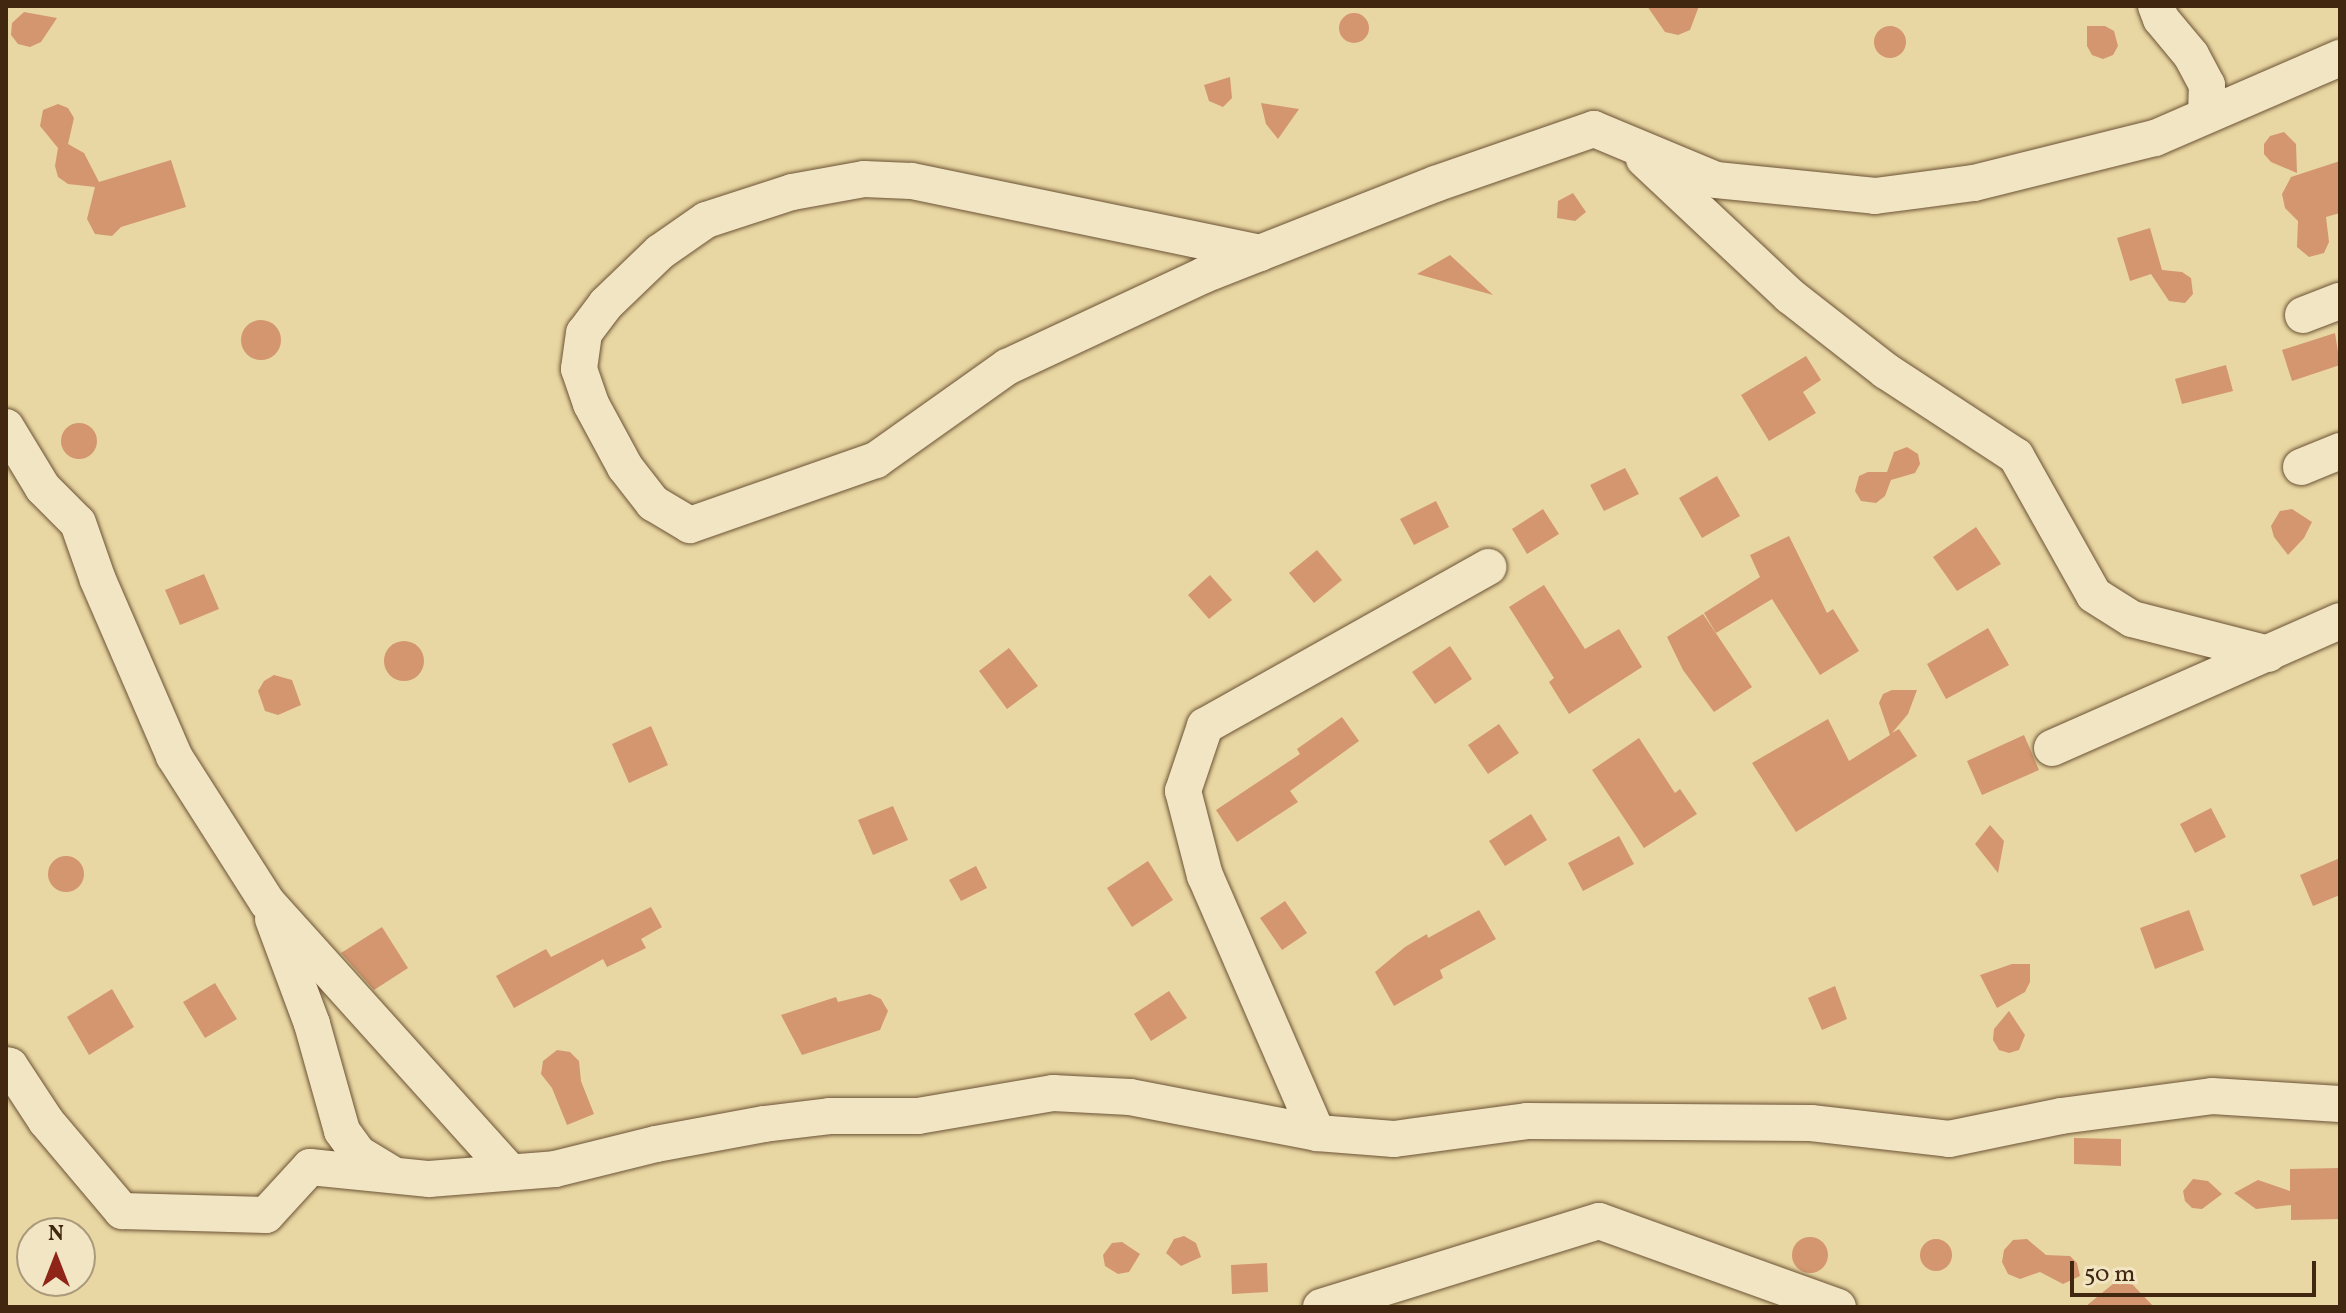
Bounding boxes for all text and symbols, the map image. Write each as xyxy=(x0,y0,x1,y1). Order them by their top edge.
north arrow xyxy=(16,1217,96,1297)
text: N xyxy=(48,1219,64,1250)
scale bar xyxy=(2074,1245,2320,1295)
text: 50 m xyxy=(2084,1258,2136,1292)

